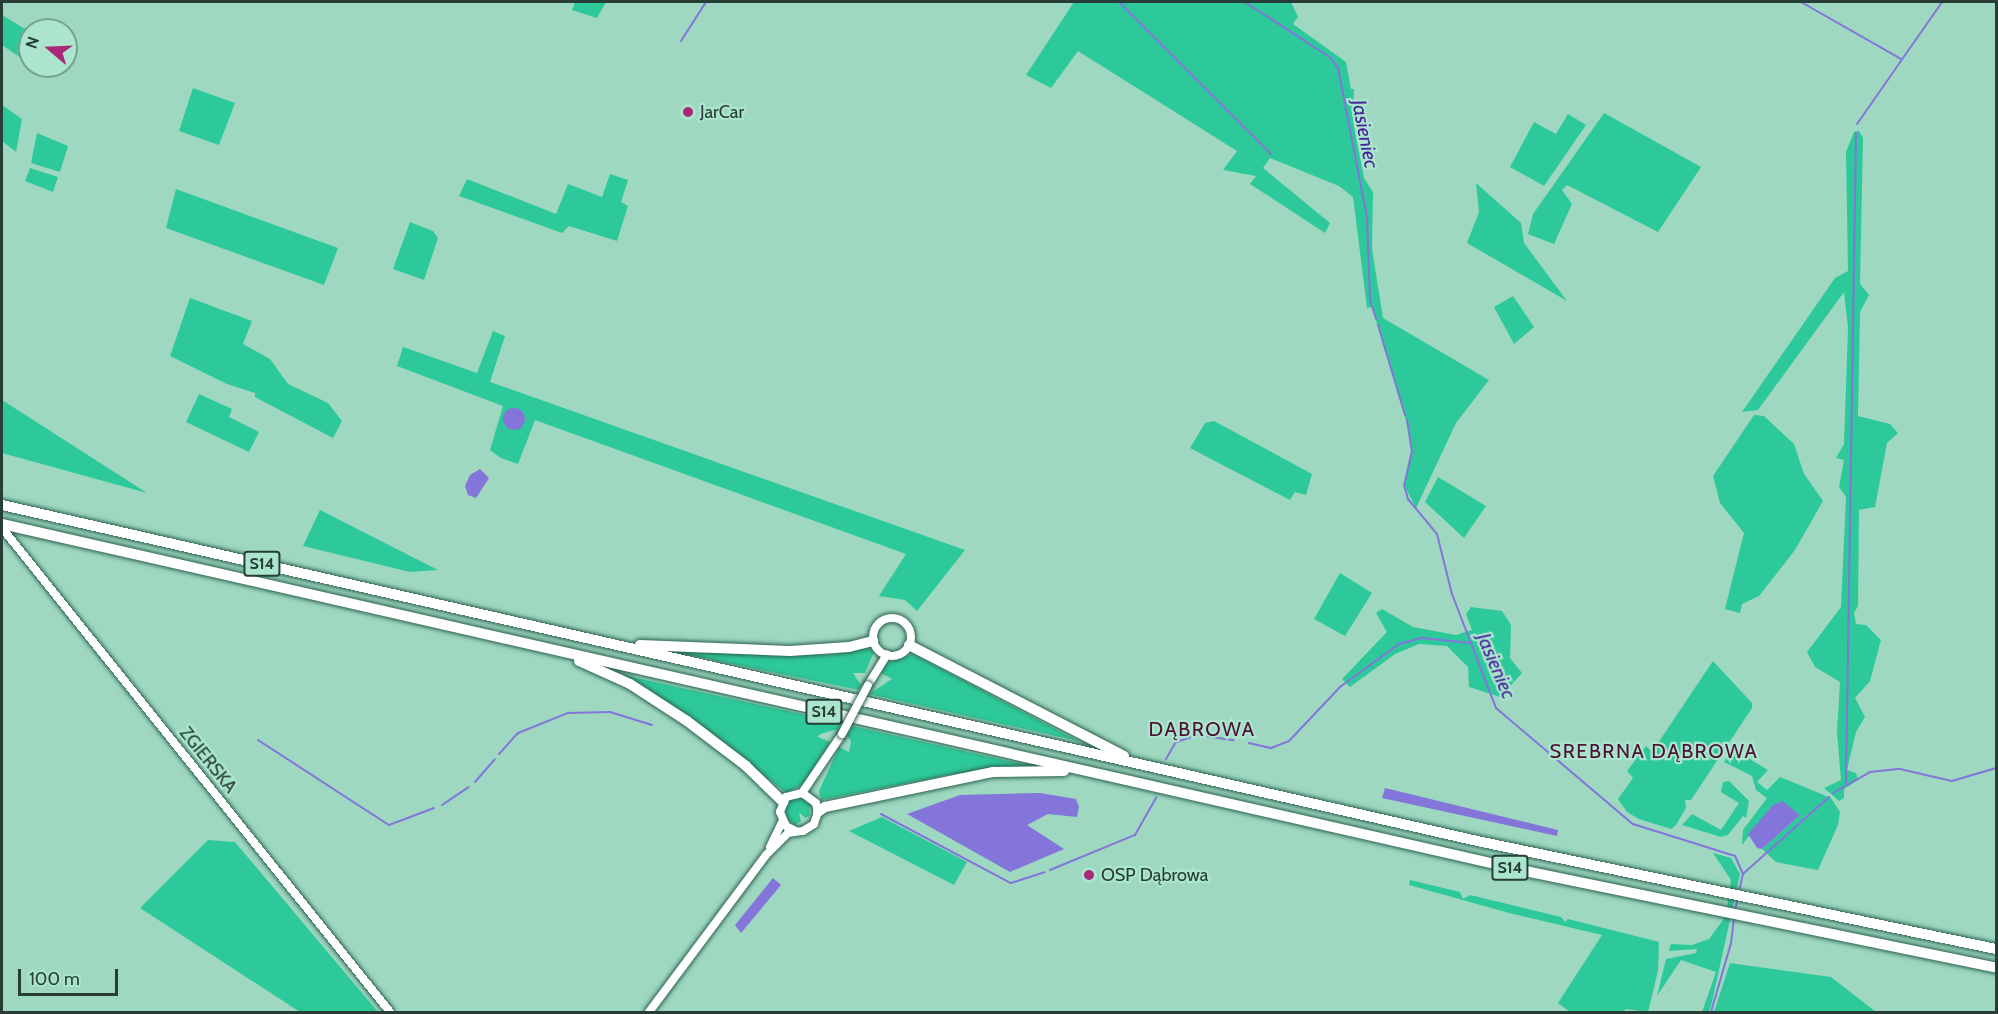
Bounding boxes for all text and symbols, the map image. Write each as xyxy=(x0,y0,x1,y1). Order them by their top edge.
north arrow xyxy=(18,18,78,78)
text: N xyxy=(22,34,43,51)
water label: Jasieniec xyxy=(1347,98,1383,170)
place label: JarCar xyxy=(700,101,744,123)
marker: JarCar xyxy=(681,105,695,119)
road number: S14 xyxy=(242,551,282,577)
water label: Jasieniec xyxy=(1471,629,1521,703)
road number: S14 xyxy=(804,699,844,725)
district label: DĄBROWA xyxy=(1148,717,1256,741)
street label: ZGIERSKA xyxy=(175,723,241,797)
district label: SREBRNA DĄBROWA xyxy=(1550,739,1758,763)
road number: S14 xyxy=(1490,855,1530,881)
place label: OSP Dąbrowa xyxy=(1101,864,1208,886)
marker: OSP Dąbrowa xyxy=(1082,868,1096,882)
scale bar xyxy=(21,957,122,995)
text: 100 m xyxy=(29,968,80,990)

